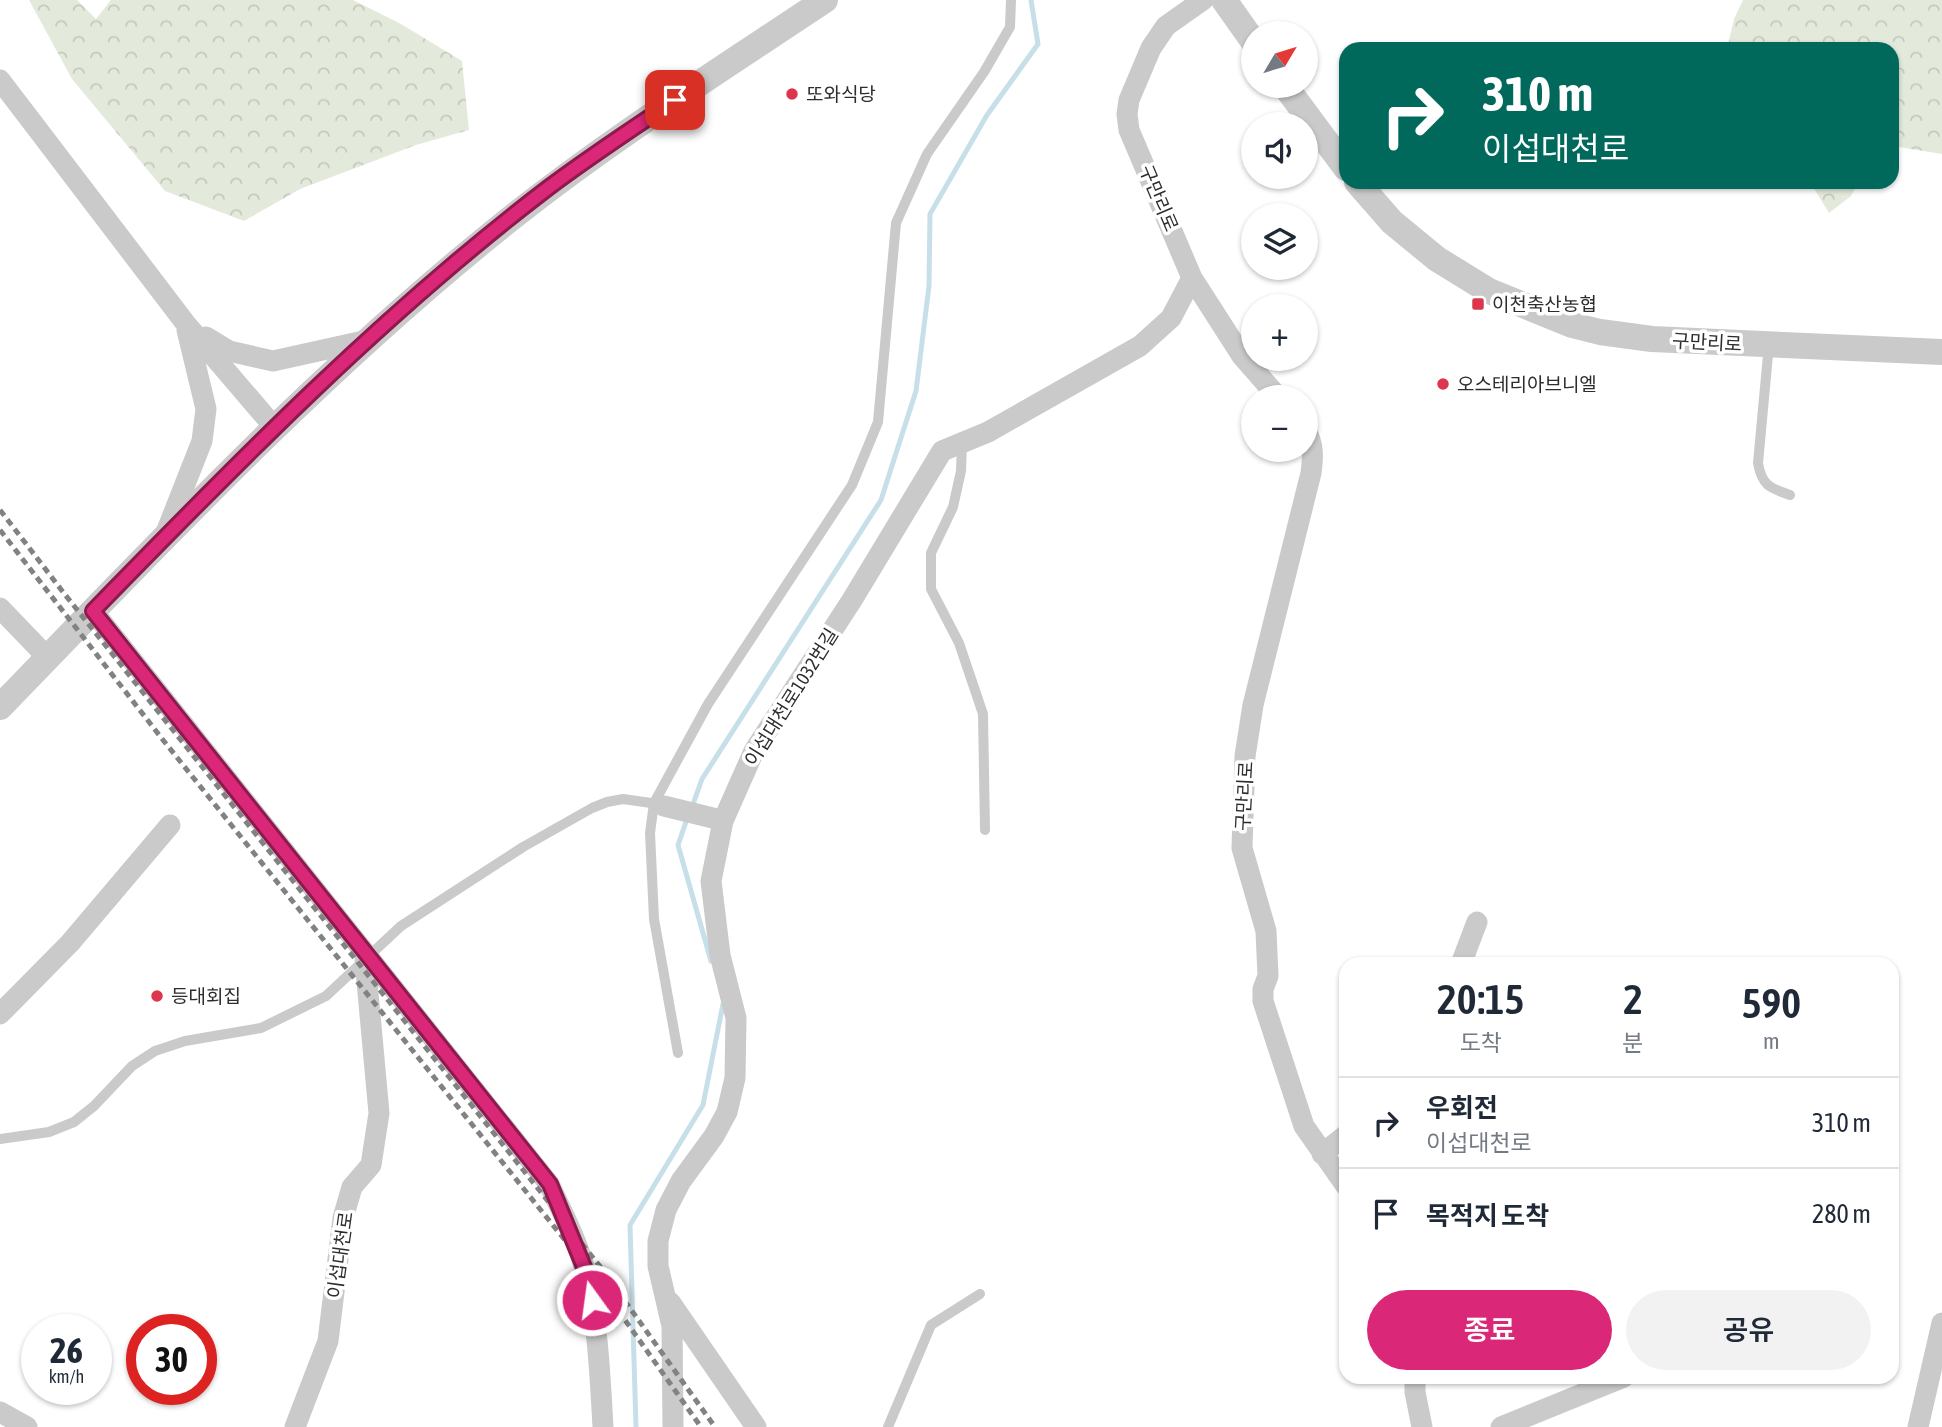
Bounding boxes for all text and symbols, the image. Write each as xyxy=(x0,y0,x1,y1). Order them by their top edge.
north arrow xyxy=(1241,21,1318,98)
map controls xyxy=(1241,21,1318,462)
text: 310 m xyxy=(1482,65,1593,121)
pin xyxy=(645,70,705,130)
icon: right xyxy=(1367,70,1458,161)
icon: arrive xyxy=(656,81,694,119)
place label: 또와식당 xyxy=(806,83,876,105)
marker: 또와식당 xyxy=(784,86,800,102)
button: sound xyxy=(1241,112,1318,189)
text: 이섭대천로 xyxy=(1482,130,1629,167)
street label: 구만리로 xyxy=(1135,162,1183,234)
button: layers xyxy=(1241,203,1318,280)
place label: 이천축산농협 xyxy=(1492,293,1597,315)
button: + xyxy=(1241,294,1318,371)
marker: 이천축산농협 xyxy=(1470,296,1486,312)
street label: 구만리로 xyxy=(1672,329,1742,355)
place label: 오스테리아브니엘 xyxy=(1457,373,1597,395)
marker: 오스테리아브니엘 xyxy=(1435,376,1451,392)
button: − xyxy=(1241,385,1318,462)
street label: 이섭대천로1032번길 xyxy=(740,624,842,770)
street label: 구만리로 xyxy=(1231,761,1257,831)
text: 20:15 xyxy=(1437,975,1524,1023)
text: 2 xyxy=(1623,975,1643,1023)
text: 590 xyxy=(1742,979,1801,1027)
place label: 등대회집 xyxy=(171,985,241,1007)
marker: 등대회집 xyxy=(149,988,165,1004)
text: m xyxy=(1763,1028,1780,1054)
text: 도착 xyxy=(1460,1030,1502,1056)
text: 분 xyxy=(1622,1030,1644,1056)
text: 우회전 xyxy=(1426,1093,1498,1123)
icon: right xyxy=(1367,1104,1405,1142)
text: 310 m xyxy=(1812,1108,1871,1138)
text: 이섭대천로 xyxy=(1426,1130,1532,1156)
icon: arrive xyxy=(1367,1195,1405,1233)
text: 280 m xyxy=(1812,1199,1871,1229)
text: 목적지 도착 xyxy=(1426,1201,1549,1231)
street label: 이섭대천로 xyxy=(323,1210,357,1300)
position arrow xyxy=(555,1263,629,1337)
button: 종료 xyxy=(1367,1290,1612,1370)
button: 공유 xyxy=(1626,1290,1871,1370)
speed limit sign: 30 xyxy=(126,1314,217,1405)
text: 26 xyxy=(50,1330,83,1370)
text: km/h xyxy=(49,1366,84,1387)

